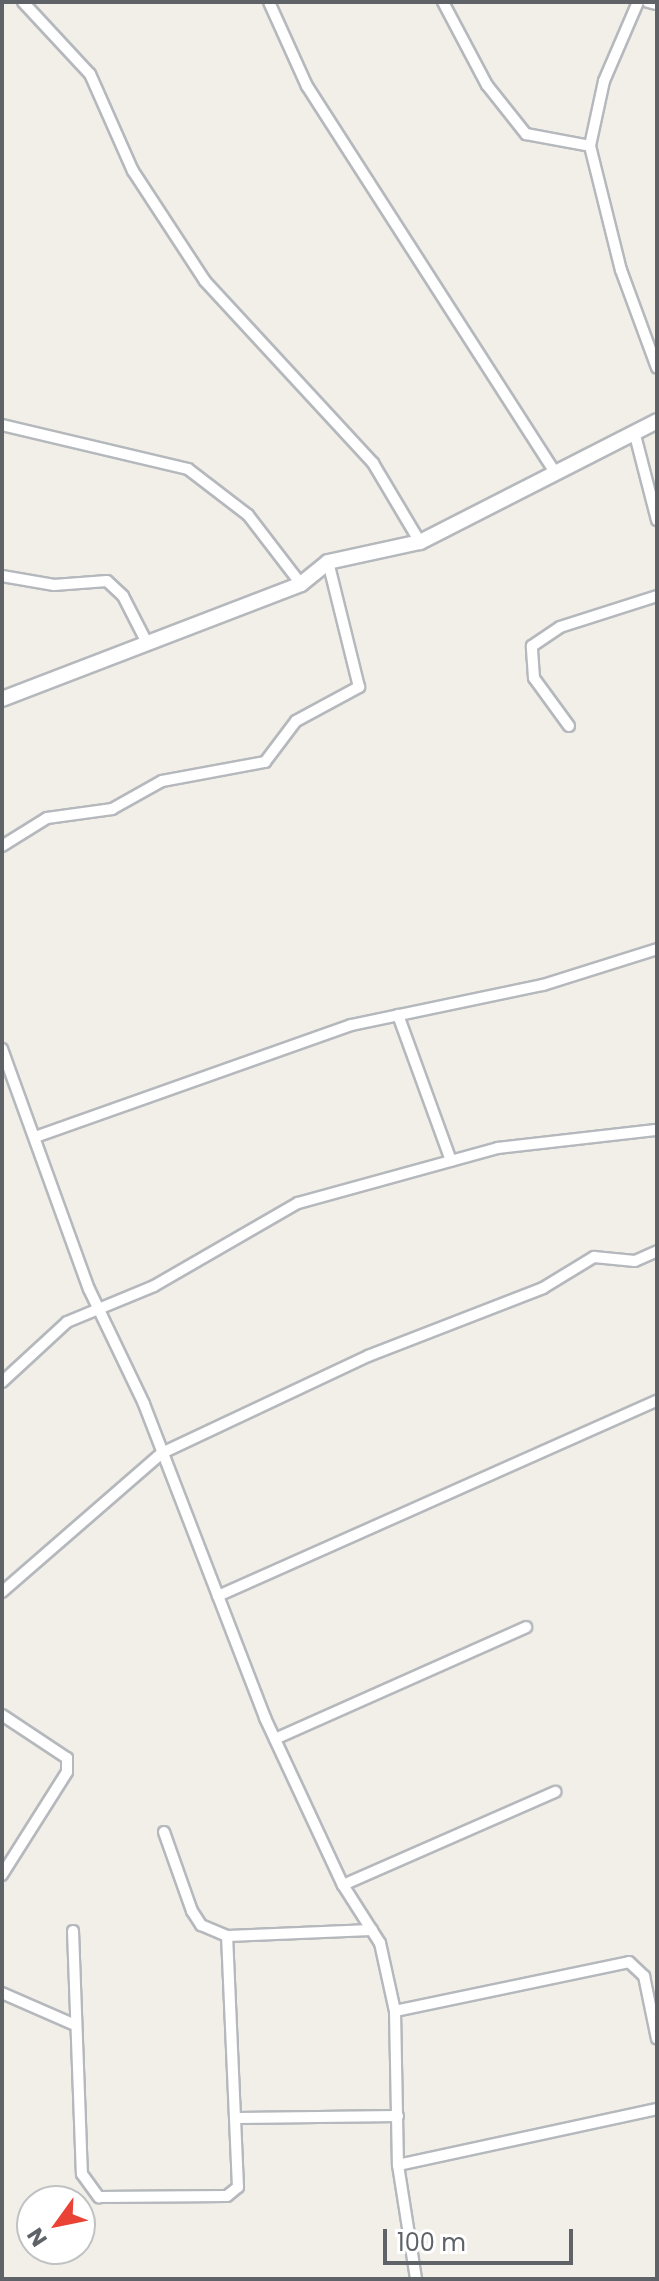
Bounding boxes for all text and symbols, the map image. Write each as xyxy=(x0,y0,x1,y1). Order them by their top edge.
north arrow xyxy=(16,2185,96,2265)
scale bar xyxy=(387,2213,577,2263)
text: N xyxy=(20,2222,55,2253)
text: 100 m xyxy=(397,2226,466,2259)

